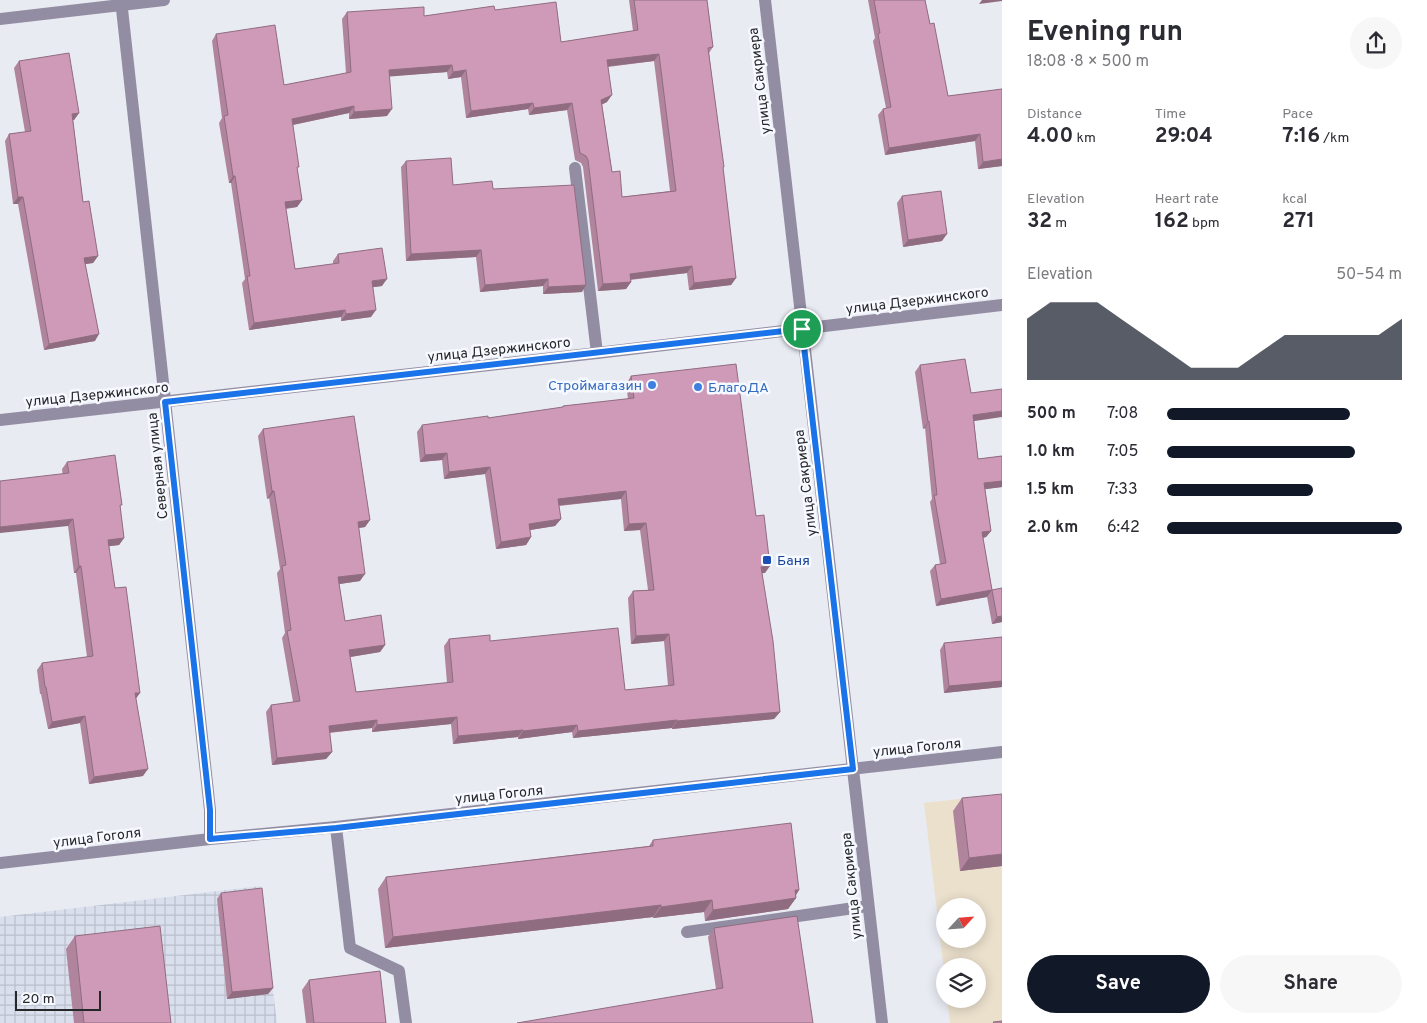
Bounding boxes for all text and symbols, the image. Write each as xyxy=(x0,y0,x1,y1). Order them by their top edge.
text: Evening run xyxy=(1027,15,1183,51)
button: share xyxy=(1350,17,1402,69)
street label: улица Сакриера xyxy=(746,26,775,135)
text: 18:08 · 8 × 500 m xyxy=(1027,52,1149,72)
text: Distance xyxy=(1027,106,1082,123)
text: Time xyxy=(1155,106,1186,123)
text: Pace xyxy=(1282,106,1313,123)
text: 4.00 xyxy=(1027,123,1073,150)
text: 29:04 xyxy=(1155,123,1213,150)
text: 7:16 xyxy=(1282,123,1320,150)
text: km xyxy=(1073,130,1096,147)
text: /km xyxy=(1320,130,1349,147)
text: Elevation xyxy=(1027,191,1085,208)
text: Heart rate xyxy=(1155,191,1219,208)
text: kcal xyxy=(1282,191,1307,208)
text: 32 xyxy=(1027,208,1052,235)
text: 162 xyxy=(1155,208,1189,235)
text: 271 xyxy=(1282,208,1315,235)
text: m xyxy=(1052,215,1067,232)
text: bpm xyxy=(1189,215,1220,232)
text: Elevation xyxy=(1027,265,1093,285)
text: 50–54 m xyxy=(1336,265,1402,285)
street label: улица Дзержинского xyxy=(845,284,990,319)
pin xyxy=(781,308,823,350)
icon: arrive xyxy=(788,315,816,343)
street label: улица Дзержинского xyxy=(427,335,572,366)
place label: Строймагазин xyxy=(548,378,642,395)
marker: Строймагазин xyxy=(646,379,658,391)
street label: улица Дзержинского xyxy=(25,380,170,411)
place label: БлагоДА xyxy=(708,380,769,397)
marker: БлагоДА xyxy=(692,381,704,393)
text: 500 m xyxy=(1027,404,1076,424)
text: 7:08 xyxy=(1107,404,1138,424)
street label: Северная улица xyxy=(144,412,173,520)
street label: улица Сакриера xyxy=(792,428,821,537)
text: 1.0 km xyxy=(1027,442,1075,462)
text: 7:05 xyxy=(1107,442,1139,462)
text: 1.5 km xyxy=(1027,480,1074,500)
text: 7:33 xyxy=(1107,480,1138,500)
text: 2.0 km xyxy=(1027,518,1078,538)
text: 6:42 xyxy=(1107,518,1140,538)
place label: Баня xyxy=(777,553,810,570)
marker: Баня xyxy=(761,554,773,566)
street label: улица Гоголя xyxy=(872,735,962,762)
street label: улица Гоголя xyxy=(454,782,544,809)
street label: улица Гоголя xyxy=(52,825,142,852)
street label: улица Сакриера xyxy=(838,832,867,940)
north arrow xyxy=(936,898,986,948)
map controls xyxy=(936,898,986,1008)
button: Save xyxy=(1027,955,1210,1013)
button: Share xyxy=(1220,955,1402,1013)
button: layers xyxy=(936,958,986,1008)
scale bar xyxy=(15,988,101,1011)
text: 20 m xyxy=(22,991,55,1008)

